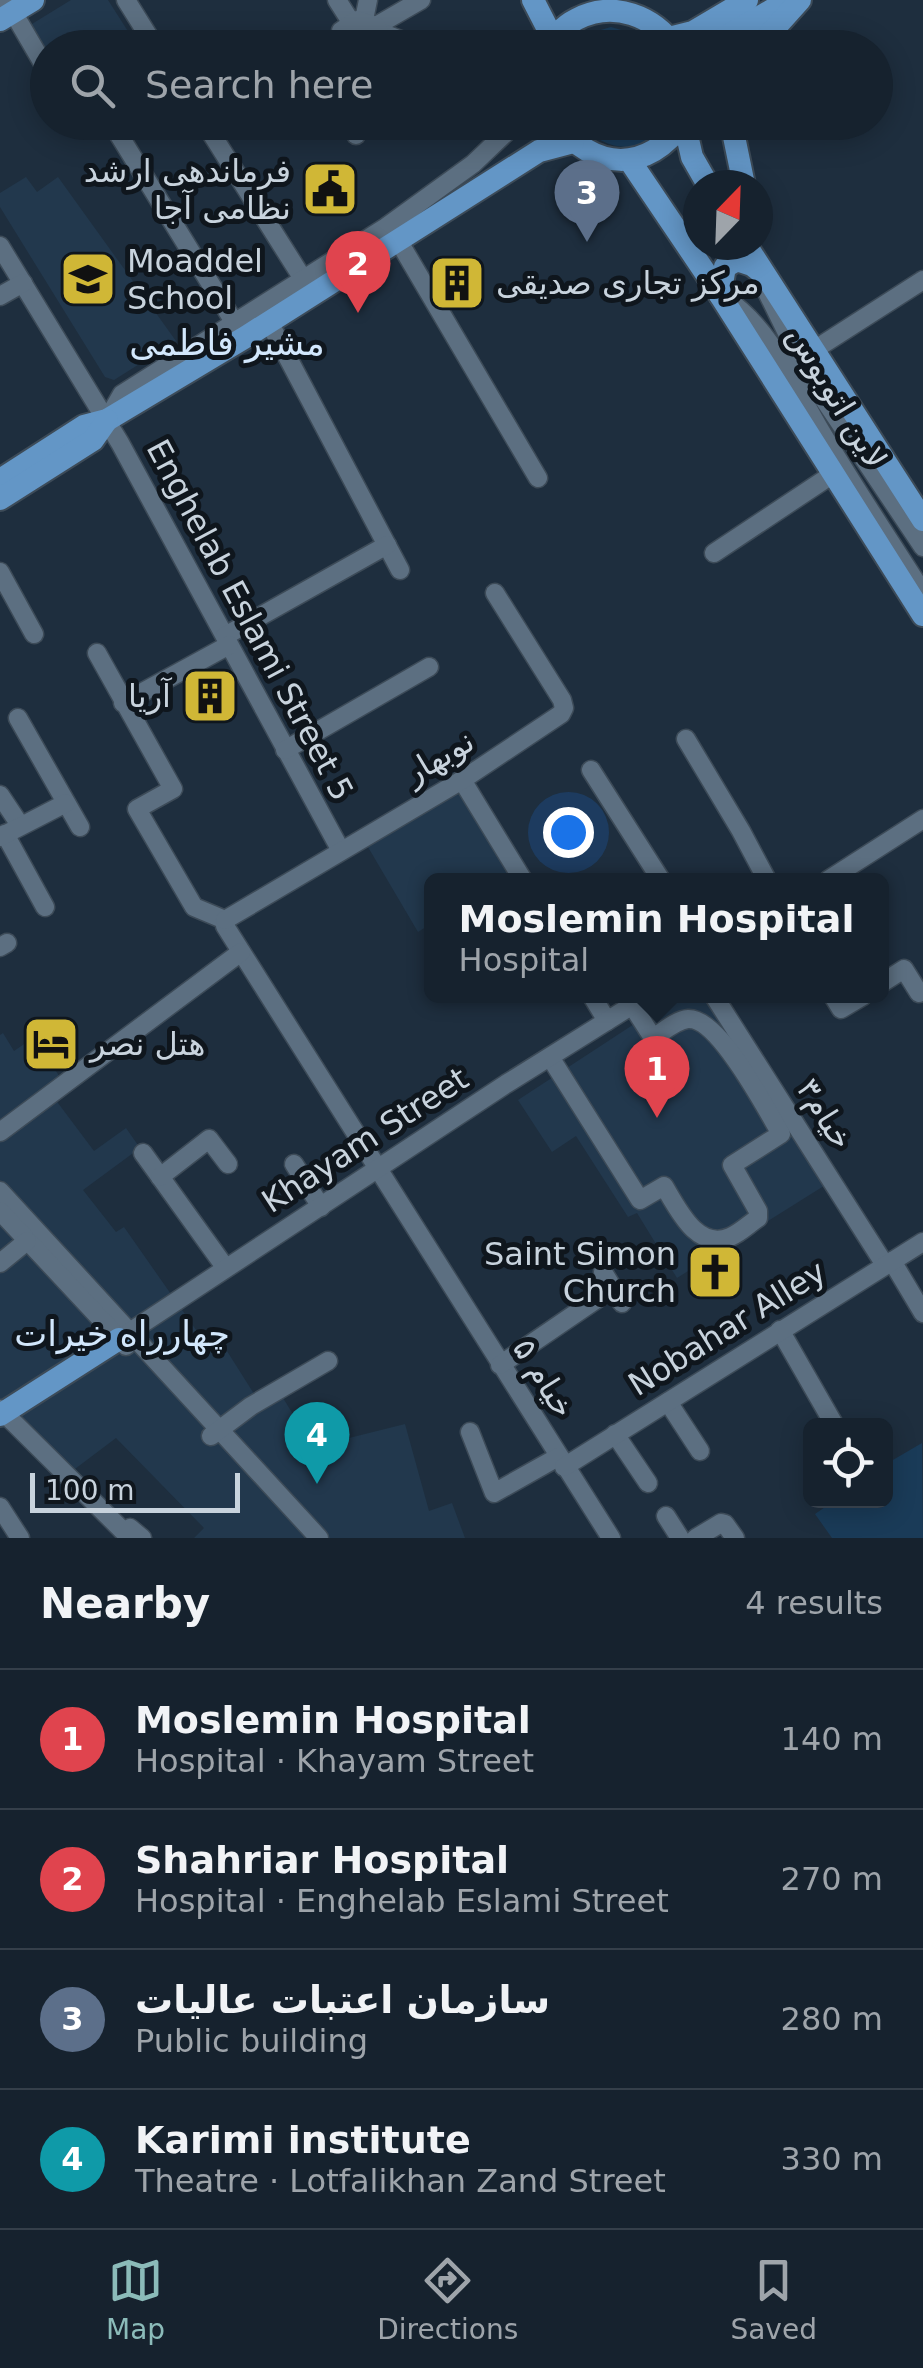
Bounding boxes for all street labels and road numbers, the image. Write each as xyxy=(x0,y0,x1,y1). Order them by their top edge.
street label: لاین اتوبوس xyxy=(779,318,895,476)
street label: Enghelab Eslami Street 5 xyxy=(139,433,361,807)
street label: نوبهار xyxy=(396,722,481,793)
street label: Khayam Street xyxy=(255,1059,475,1221)
street label: خیام۳ xyxy=(789,1072,861,1156)
street label: Nobahar Alley xyxy=(622,1252,832,1404)
street label: ۵ خیام xyxy=(505,1331,583,1425)

